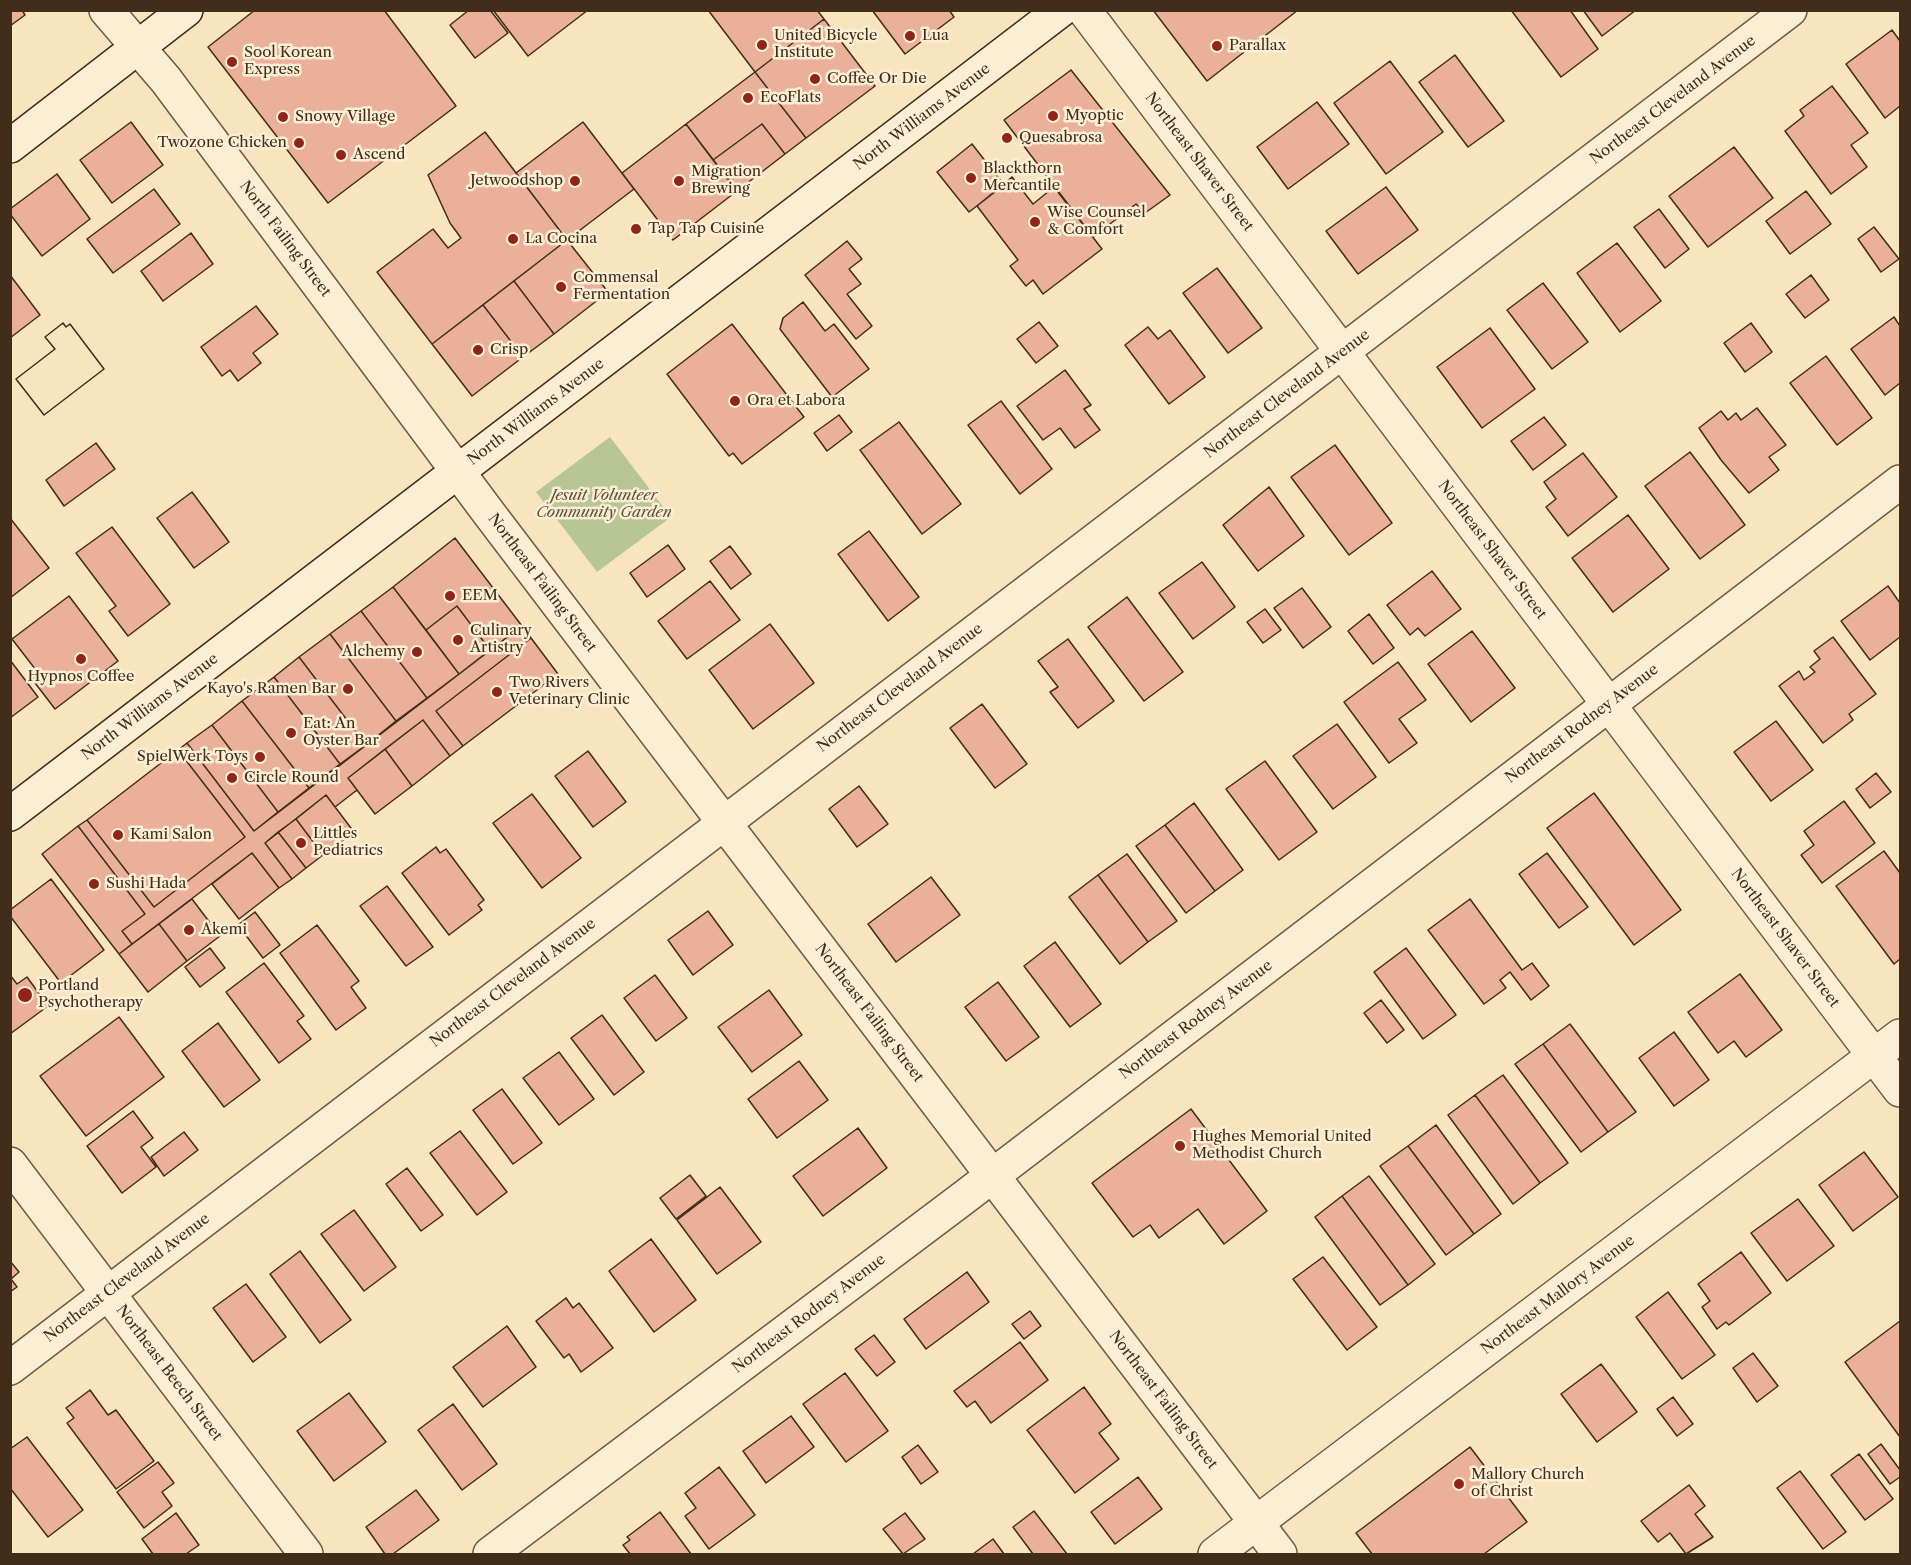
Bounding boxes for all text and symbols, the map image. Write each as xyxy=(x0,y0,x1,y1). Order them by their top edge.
place label: United Bicycle Institute xyxy=(774,27,877,62)
place label: Lua xyxy=(922,27,949,45)
marker: Lua xyxy=(903,29,917,43)
street label: Northeast Cleveland Avenue xyxy=(1587,32,1759,168)
place label: Parallax xyxy=(1229,37,1286,55)
marker: United Bicycle Institute xyxy=(755,38,769,52)
marker: Parallax xyxy=(1210,39,1224,53)
place label: Sool Korean Express xyxy=(244,44,332,79)
marker: Sool Korean Express xyxy=(225,55,239,69)
street label: North Williams Avenue xyxy=(850,60,994,174)
place label: Coffee Or Die xyxy=(827,70,927,88)
marker: Coffee Or Die xyxy=(808,72,822,86)
place label: EcoFlats xyxy=(760,89,821,107)
street label: Northeast Shaver Street xyxy=(1141,89,1257,235)
marker: EcoFlats xyxy=(741,91,755,105)
place label: Myoptic xyxy=(1065,107,1124,125)
place label: Snowy Village xyxy=(295,108,395,126)
marker: Myoptic xyxy=(1046,109,1060,123)
marker: Snowy Village xyxy=(276,110,290,124)
place label: Quesabrosa xyxy=(1019,129,1102,147)
marker: Quesabrosa xyxy=(1000,131,1014,145)
place label: Twozone Chicken xyxy=(157,134,287,152)
marker: Twozone Chicken xyxy=(292,136,306,150)
place label: Ascend xyxy=(353,146,405,164)
marker: Ascend xyxy=(334,148,348,162)
place label: Blackthorn Mercantile xyxy=(983,160,1062,195)
place label: Migration Brewing xyxy=(691,163,761,198)
marker: Blackthorn Mercantile xyxy=(964,171,978,185)
place label: Jetwoodshop xyxy=(470,172,563,190)
marker: Jetwoodshop xyxy=(568,174,582,188)
marker: Migration Brewing xyxy=(672,174,686,188)
street label: North Failing Street xyxy=(235,177,335,301)
place label: Wise Counsel & Comfort xyxy=(1047,204,1146,239)
marker: Wise Counsel & Comfort xyxy=(1028,215,1042,229)
place label: Tap Tap Cuisine xyxy=(648,220,764,238)
marker: Tap Tap Cuisine xyxy=(629,222,643,236)
place label: La Cocina xyxy=(525,230,597,248)
marker: La Cocina xyxy=(506,232,520,246)
place label: Commensal Fermentation xyxy=(573,269,670,304)
marker: Commensal Fermentation xyxy=(554,280,568,294)
street label: Northeast Cleveland Avenue xyxy=(1201,326,1373,462)
place label: Crisp xyxy=(490,341,528,359)
marker: Crisp xyxy=(471,343,485,357)
street label: North Williams Avenue xyxy=(464,355,608,469)
place label: Ora et Labora xyxy=(747,392,845,410)
marker: Ora et Labora xyxy=(728,394,742,408)
street label: Northeast Shaver Street xyxy=(1434,477,1550,623)
park label: Jesuit Volunteer Community Garden xyxy=(536,487,672,522)
street label: Northeast Failing Street xyxy=(484,510,600,656)
place label: EEM xyxy=(462,587,498,605)
marker: EEM xyxy=(443,589,457,603)
street label: Northeast Cleveland Avenue xyxy=(814,620,986,756)
place label: Culinary Artistry xyxy=(470,622,532,657)
marker: Culinary Artistry xyxy=(451,633,465,647)
place label: Alchemy xyxy=(342,643,405,661)
marker: Alchemy xyxy=(410,645,424,659)
street label: North Williams Avenue xyxy=(78,650,222,764)
marker: Hypnos Coffee xyxy=(74,652,88,666)
street label: Northeast Rodney Avenue xyxy=(1502,661,1662,787)
place label: Hypnos Coffee xyxy=(28,668,134,686)
place label: Two Rivers Veterinary Clinic xyxy=(509,674,630,709)
place label: Kayo's Ramen Bar xyxy=(207,680,336,698)
marker: Kayo's Ramen Bar xyxy=(341,682,355,696)
marker: Two Rivers Veterinary Clinic xyxy=(490,685,504,699)
place label: Eat: An Oyster Bar xyxy=(303,715,379,750)
marker: Eat: An Oyster Bar xyxy=(284,726,298,740)
place label: SpielWerk Toys xyxy=(137,748,248,766)
marker: SpielWerk Toys xyxy=(253,750,267,764)
place label: Circle Round xyxy=(244,769,339,787)
marker: Circle Round xyxy=(225,771,239,785)
place label: Littles Pediatrics xyxy=(313,825,383,860)
place label: Kami Salon xyxy=(130,826,212,844)
marker: Kami Salon xyxy=(111,828,125,842)
marker: Littles Pediatrics xyxy=(294,836,308,850)
street label: Northeast Shaver Street xyxy=(1727,865,1843,1011)
place label: Sushi Hada xyxy=(106,875,186,893)
marker: Sushi Hada xyxy=(87,877,101,891)
street label: Northeast Cleveland Avenue xyxy=(427,915,599,1051)
place label: Akemi xyxy=(201,921,247,939)
marker: Akemi xyxy=(182,923,196,937)
street label: Northeast Failing Street xyxy=(811,940,927,1086)
street label: Northeast Rodney Avenue xyxy=(1116,957,1276,1083)
place label: Portland Psychotherapy xyxy=(38,977,143,1012)
marker: Portland Psychotherapy xyxy=(16,986,34,1004)
place label: Hughes Memorial United Methodist Church xyxy=(1192,1128,1372,1163)
marker: Hughes Memorial United Methodist Church xyxy=(1173,1139,1187,1153)
street label: Northeast Cleveland Avenue xyxy=(41,1210,213,1346)
street label: Northeast Mallory Avenue xyxy=(1478,1231,1638,1359)
street label: Northeast Rodney Avenue xyxy=(729,1251,889,1377)
street label: Northeast Beech Street xyxy=(112,1302,226,1444)
street label: Northeast Failing Street xyxy=(1105,1327,1221,1473)
place label: Mallory Church of Christ xyxy=(1471,1466,1584,1501)
marker: Mallory Church of Christ xyxy=(1452,1477,1466,1491)

